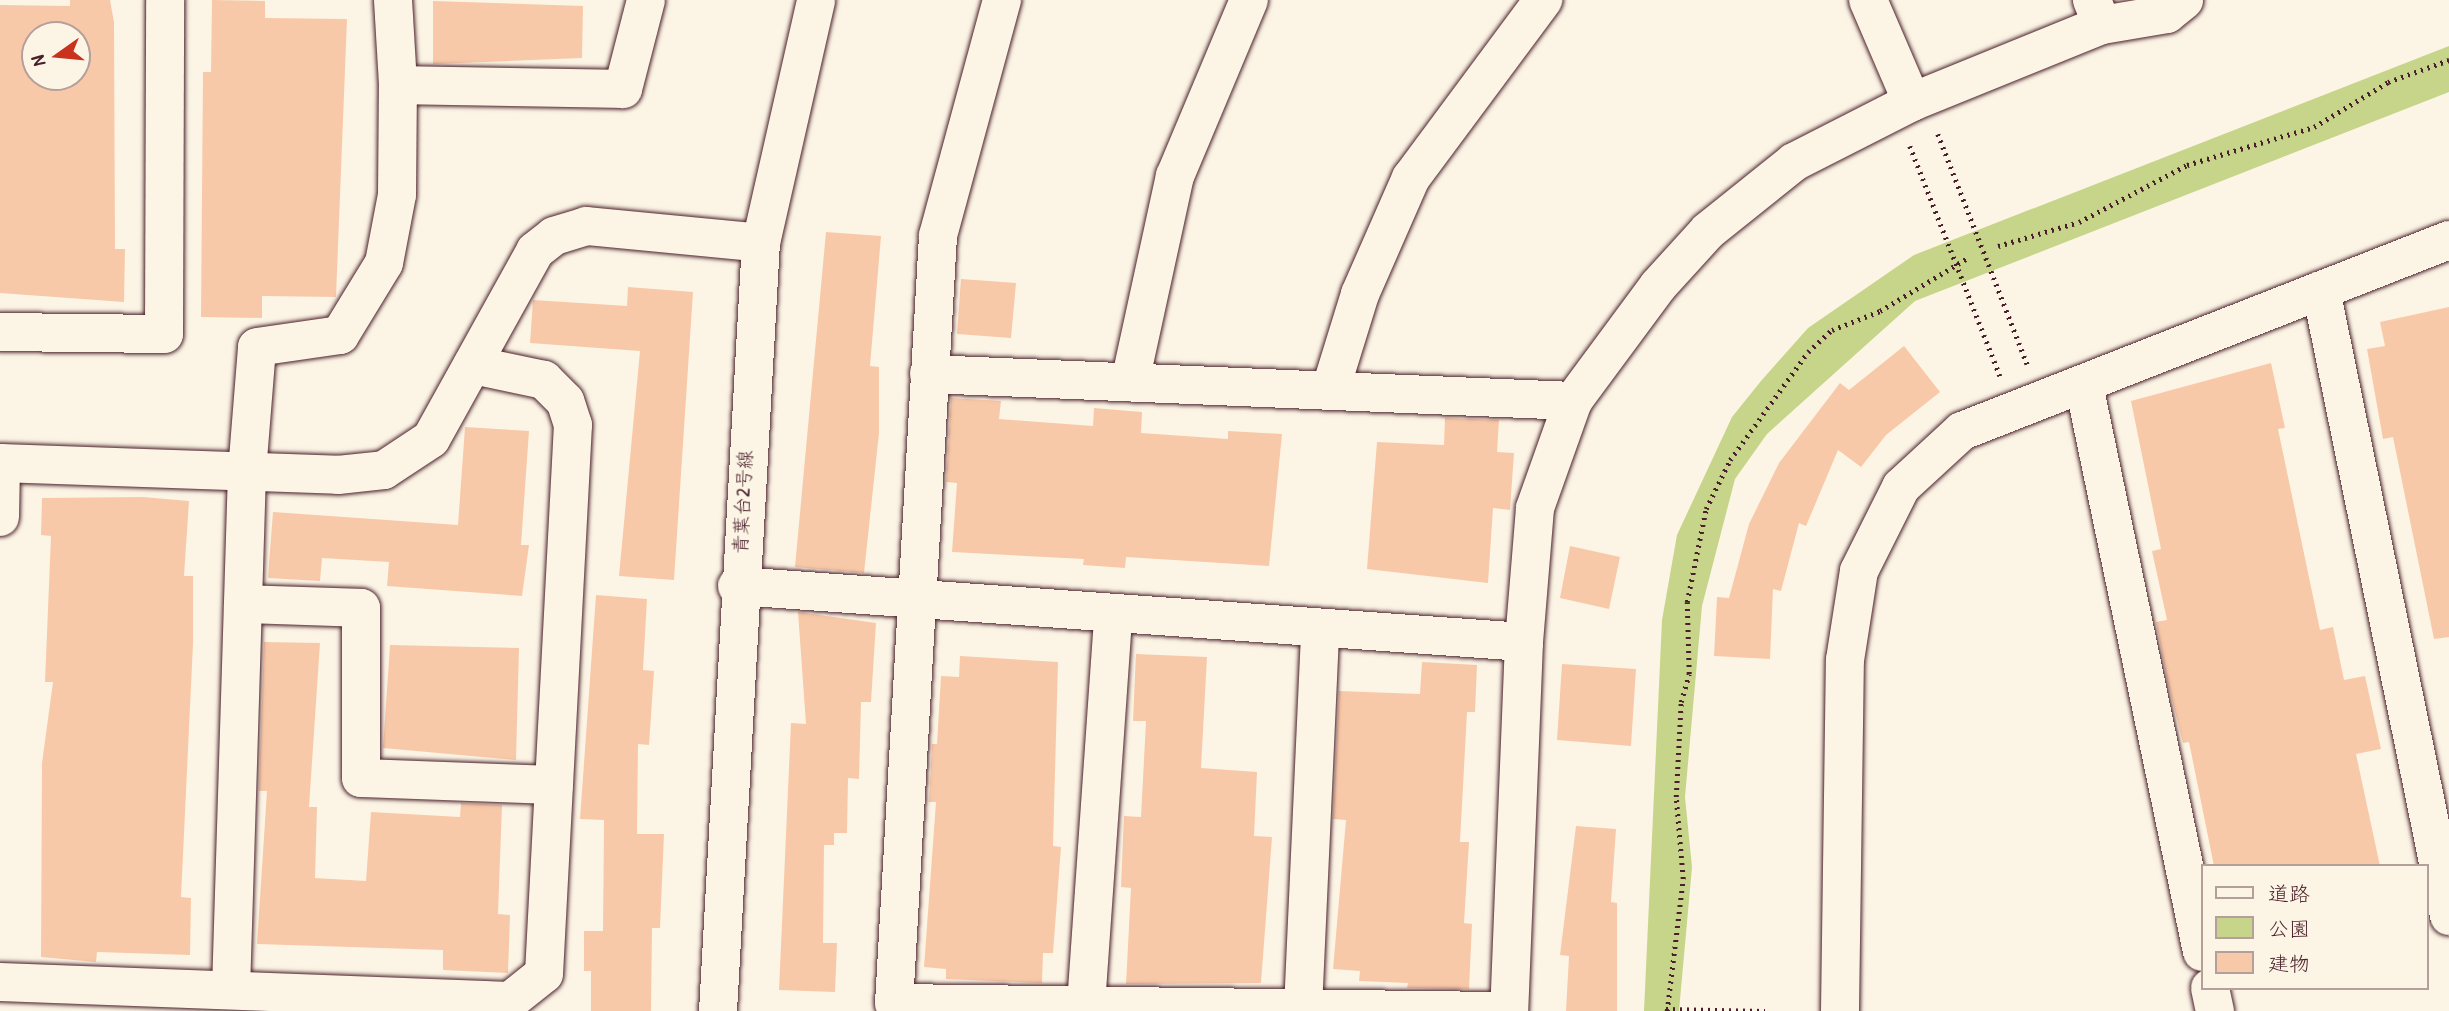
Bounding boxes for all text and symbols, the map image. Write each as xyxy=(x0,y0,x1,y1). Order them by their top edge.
north arrow xyxy=(21,21,91,91)
text: N xyxy=(24,53,52,69)
street label: 青葉台2号線 xyxy=(729,450,757,554)
legend xyxy=(2200,864,2428,990)
text: 道路 xyxy=(2268,879,2310,908)
text: 公園 xyxy=(2268,914,2310,943)
text: 建物 xyxy=(2268,949,2310,978)

